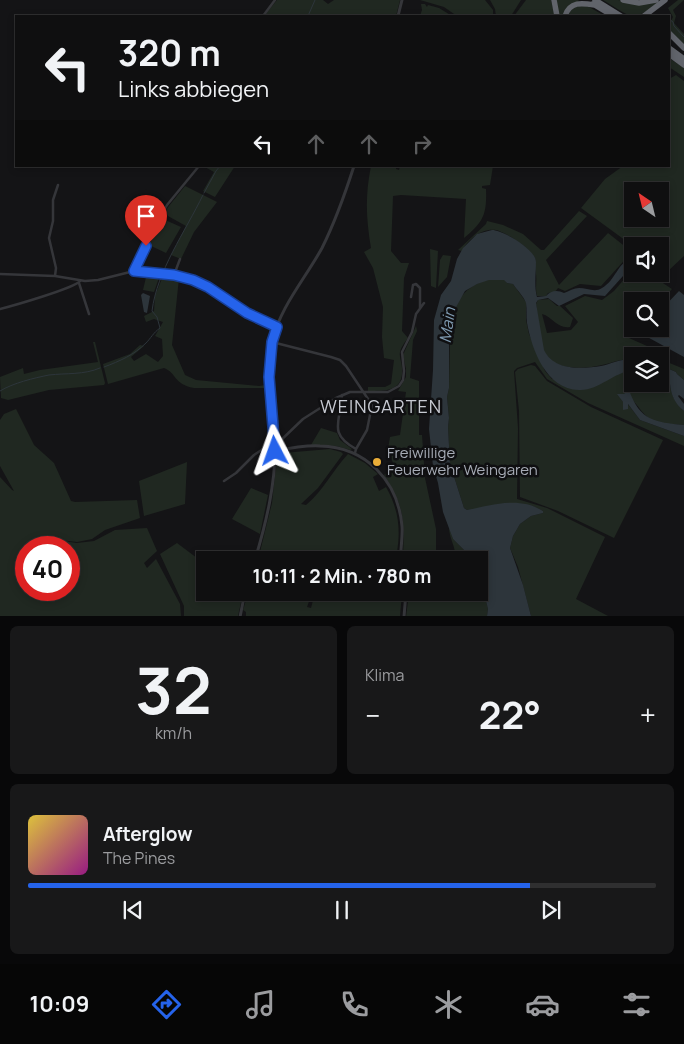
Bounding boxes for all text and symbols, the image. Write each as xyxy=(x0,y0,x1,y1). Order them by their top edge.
text: 320 m xyxy=(118,29,221,77)
icon: left xyxy=(35,35,100,100)
text: Links abbiegen xyxy=(118,74,269,104)
icon: left xyxy=(249,130,277,158)
icon: ahead xyxy=(302,130,330,158)
icon: ahead xyxy=(355,130,383,158)
icon: right xyxy=(408,130,436,158)
north arrow xyxy=(624,182,669,228)
map controls xyxy=(624,182,669,392)
pin xyxy=(125,195,167,246)
icon: arrive xyxy=(132,202,160,230)
button: sound xyxy=(624,237,669,282)
button: search xyxy=(624,292,669,337)
water label: Main xyxy=(434,305,460,344)
button: layers xyxy=(624,347,669,392)
district label: WEINGARTEN xyxy=(320,394,442,418)
position arrow xyxy=(248,424,300,476)
place label: Freiwillige Feuerwehr Weingaren xyxy=(387,442,538,480)
marker: Freiwillige Feuerwehr Weingaren xyxy=(371,456,383,468)
speed limit sign: 40 xyxy=(15,536,80,601)
text: 10:11 · 2 Min. · 780 m xyxy=(253,563,431,589)
text: 32 xyxy=(135,645,212,734)
text: Klima xyxy=(365,664,404,686)
text: 22° xyxy=(479,688,541,740)
text: − xyxy=(365,696,380,734)
text: + xyxy=(640,696,656,734)
text: km/h xyxy=(155,722,192,744)
text: Afterglow xyxy=(103,821,192,847)
text: The Pines xyxy=(103,847,175,869)
icon: previous xyxy=(119,896,147,924)
icon: pause xyxy=(328,896,356,924)
icon: next xyxy=(537,896,565,924)
icon: directions xyxy=(149,987,184,1022)
icon: music xyxy=(243,987,278,1022)
icon: phone xyxy=(337,987,372,1022)
icon: climate xyxy=(431,987,466,1022)
icon: car xyxy=(525,987,560,1022)
icon: filters xyxy=(619,987,654,1022)
text: 10:09 xyxy=(30,989,89,1019)

